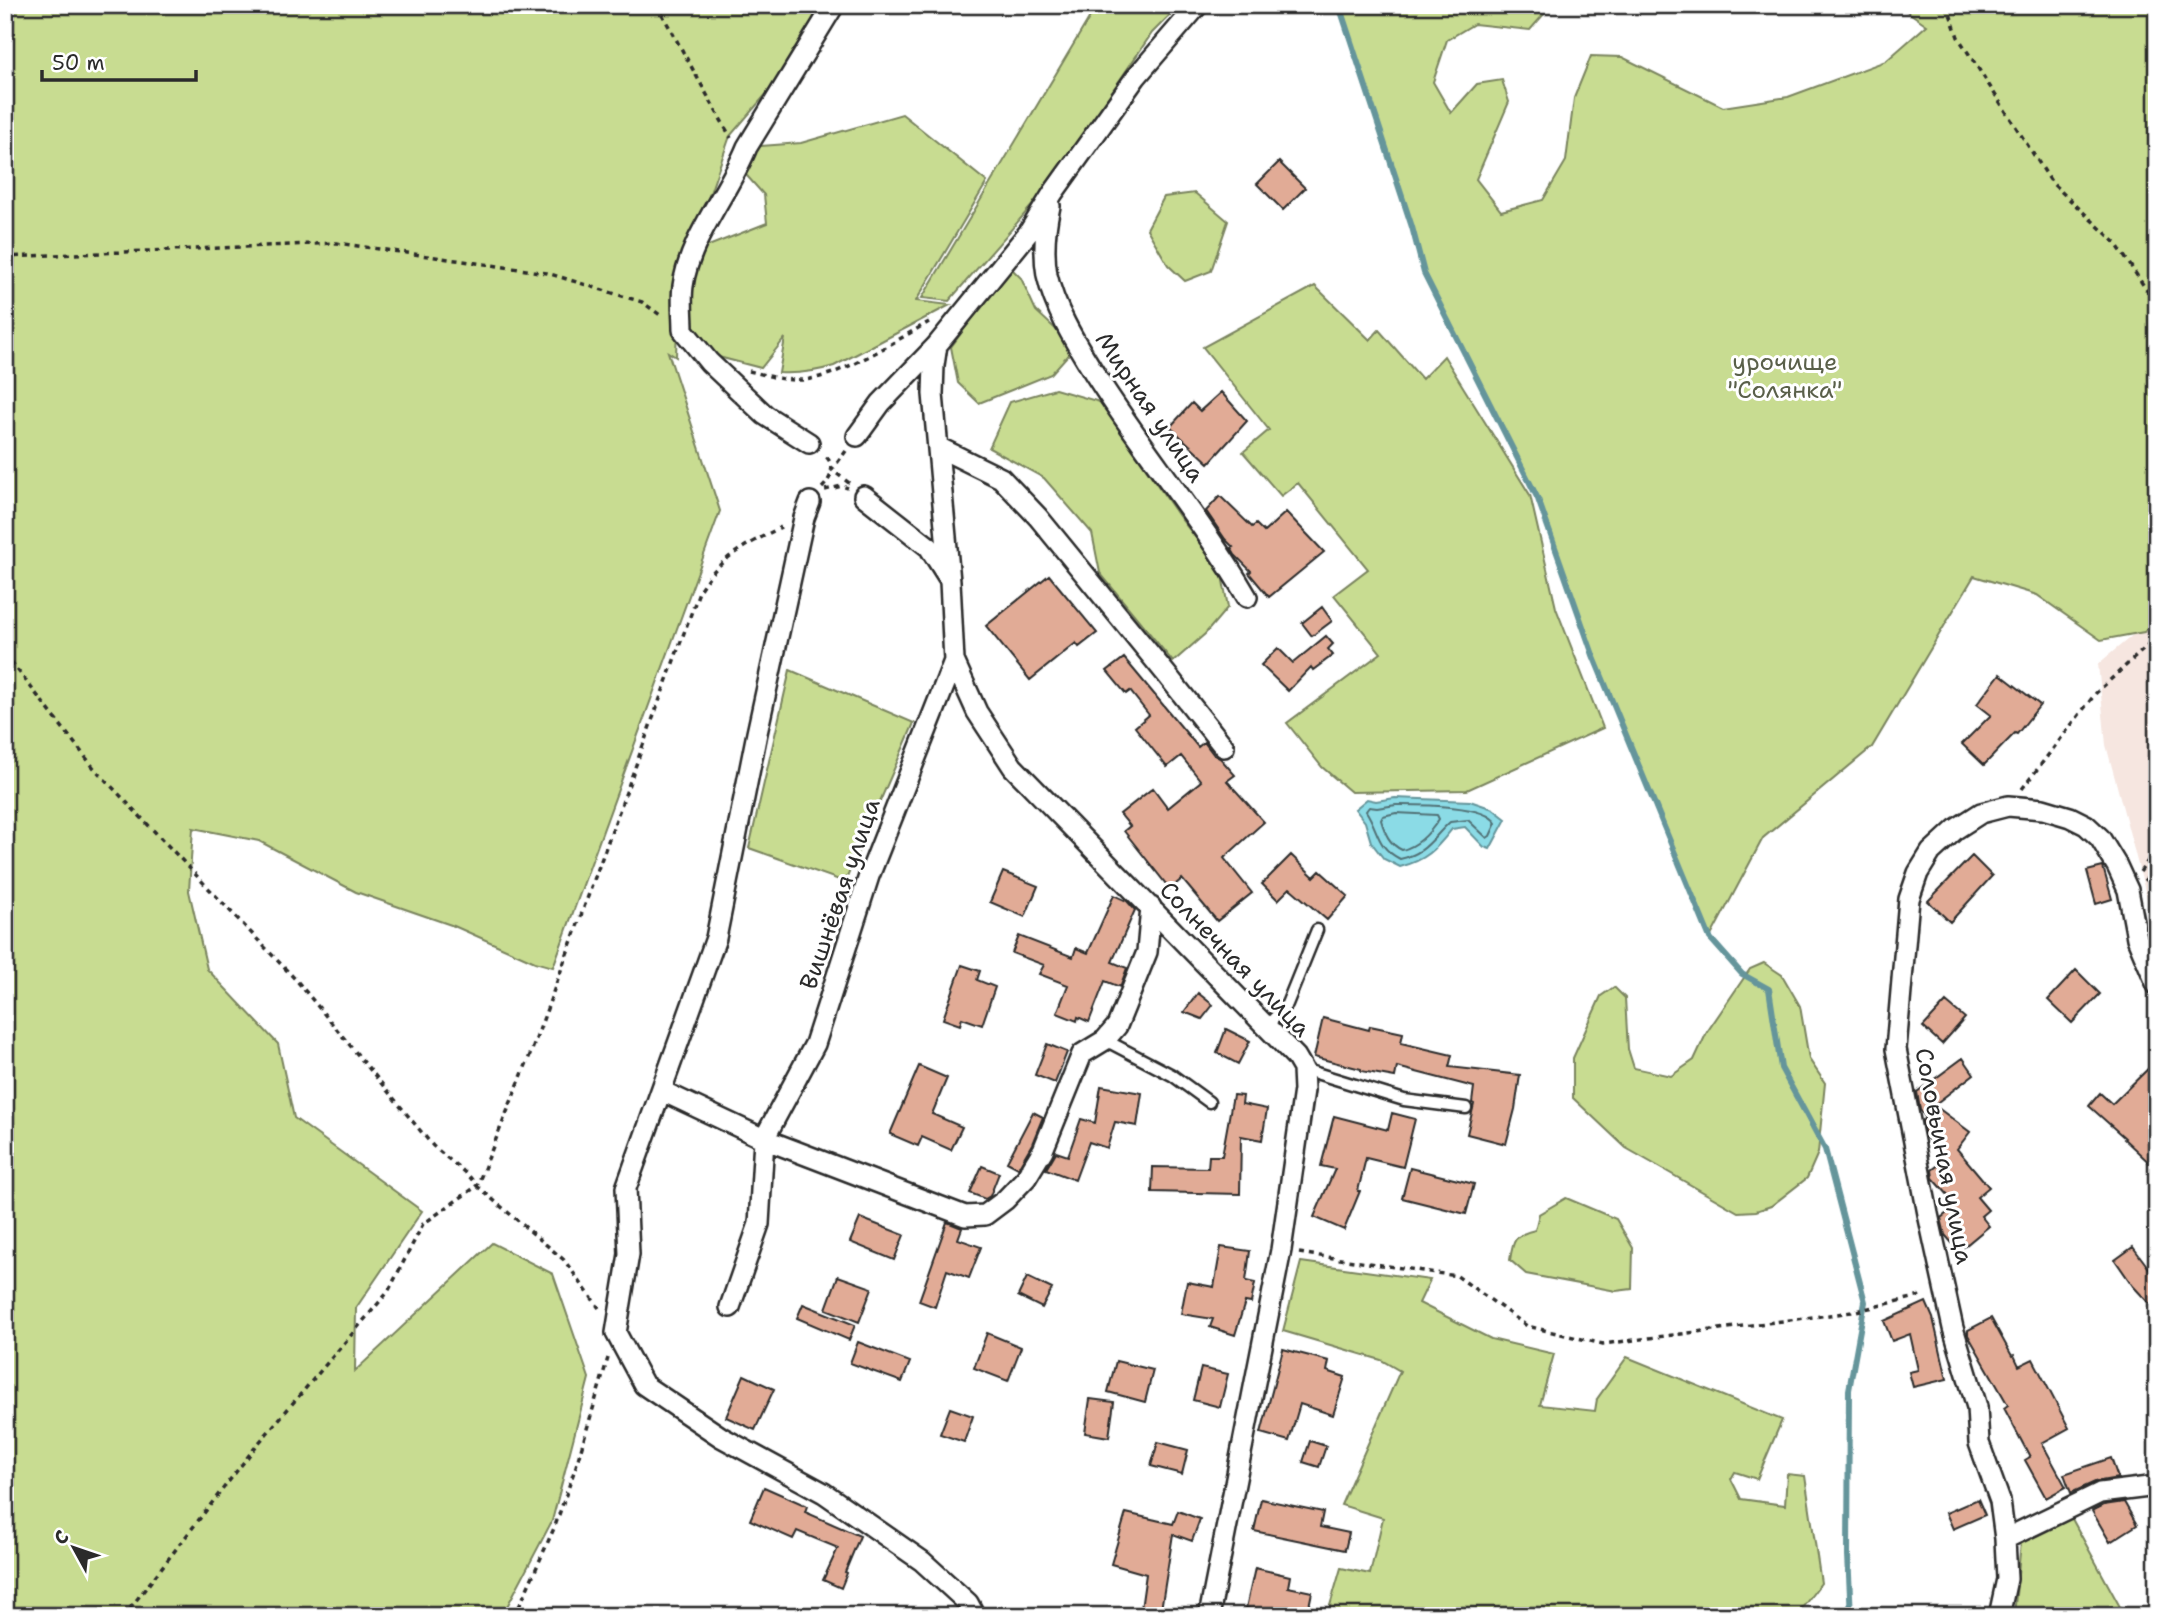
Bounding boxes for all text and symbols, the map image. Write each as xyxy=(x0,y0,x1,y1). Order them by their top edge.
scale bar xyxy=(42,38,196,82)
text: 50 m xyxy=(52,49,105,77)
street label: Мирная улица xyxy=(1088,325,1212,489)
park label: урочище "Солянка" xyxy=(1728,346,1842,406)
street label: Вишнёвая улица xyxy=(792,794,888,994)
street label: Солнечная улица xyxy=(1152,874,1318,1044)
street label: Соловьиная улица xyxy=(1907,1045,1981,1267)
north arrow xyxy=(38,1512,108,1582)
text: С xyxy=(48,1525,75,1550)

